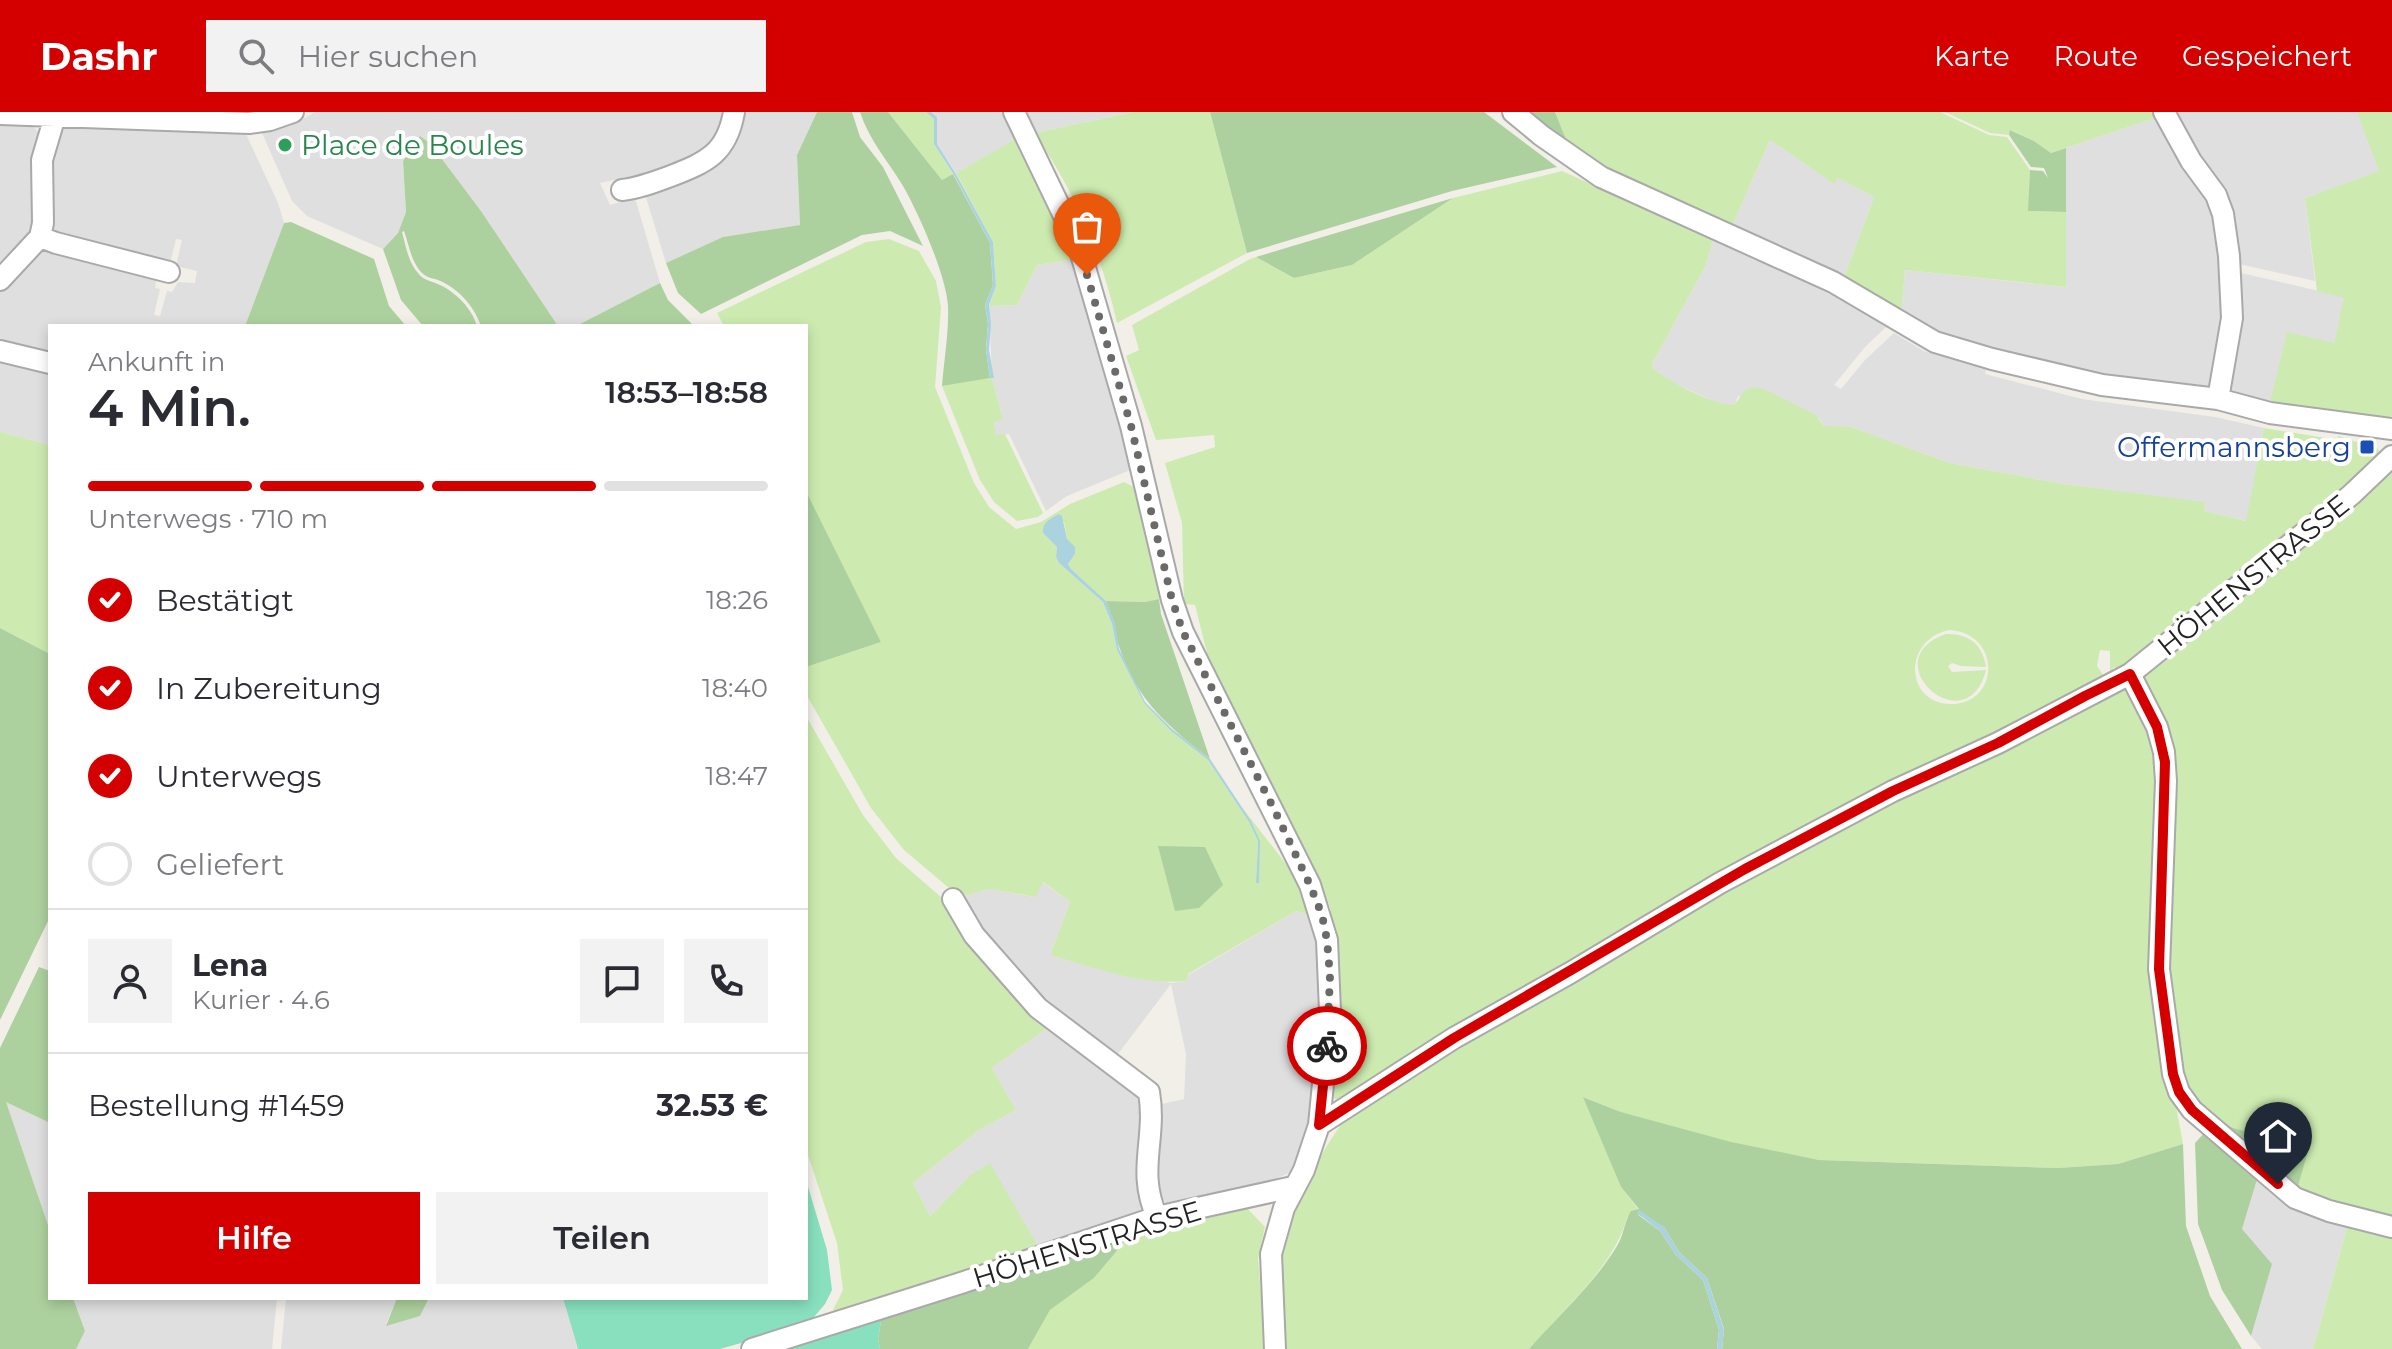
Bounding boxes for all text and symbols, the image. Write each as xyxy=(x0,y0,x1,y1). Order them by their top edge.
search box xyxy=(206,20,766,92)
text: Dashr xyxy=(40,33,158,80)
icon: search xyxy=(234,34,278,78)
text: Hier suchen xyxy=(298,38,478,75)
text: Karte xyxy=(1934,39,2010,73)
text: Route xyxy=(2054,39,2138,73)
text: Gespeichert xyxy=(2182,39,2352,73)
place label: Place de Boules xyxy=(301,128,524,162)
marker: Place de Boules xyxy=(276,136,294,154)
pin xyxy=(1053,193,1121,275)
icon: bag xyxy=(1065,205,1109,249)
text: Ankunft in xyxy=(88,346,225,378)
text: 18:53–18:58 xyxy=(605,374,768,411)
text: 4 Min. xyxy=(88,376,251,439)
place label: Offermannsberg xyxy=(2117,430,2351,464)
marker: Offermannsberg xyxy=(2358,438,2376,456)
street label: HÖHENSTRASSE xyxy=(2150,487,2356,663)
text: Unterwegs · 710 m xyxy=(88,503,328,535)
icon: check xyxy=(88,578,132,622)
text: Bestätigt xyxy=(156,582,294,619)
text: 18:26 xyxy=(706,584,768,616)
icon: check xyxy=(88,666,132,710)
text: In Zubereitung xyxy=(156,670,382,707)
text: 18:40 xyxy=(702,672,768,704)
icon: check xyxy=(88,754,132,798)
text: Unterwegs xyxy=(156,758,321,795)
text: 18:47 xyxy=(705,760,768,792)
text: Geliefert xyxy=(156,846,284,883)
button: person xyxy=(88,939,172,1023)
button: chat xyxy=(580,939,664,1023)
button: phone xyxy=(684,939,768,1023)
text: Lena xyxy=(192,947,268,984)
text: Kurier · 4.6 xyxy=(192,984,330,1016)
courier xyxy=(1287,1006,1367,1086)
icon: bike xyxy=(1305,1024,1349,1068)
text: Bestellung #1459 xyxy=(88,1087,345,1124)
text: 32.53 € xyxy=(656,1087,768,1124)
pin xyxy=(2244,1102,2312,1184)
icon: home xyxy=(2256,1114,2300,1158)
button: Hilfe xyxy=(88,1192,420,1284)
button: Teilen xyxy=(436,1192,768,1284)
street label: HÖHENSTRASSE xyxy=(969,1193,1205,1295)

